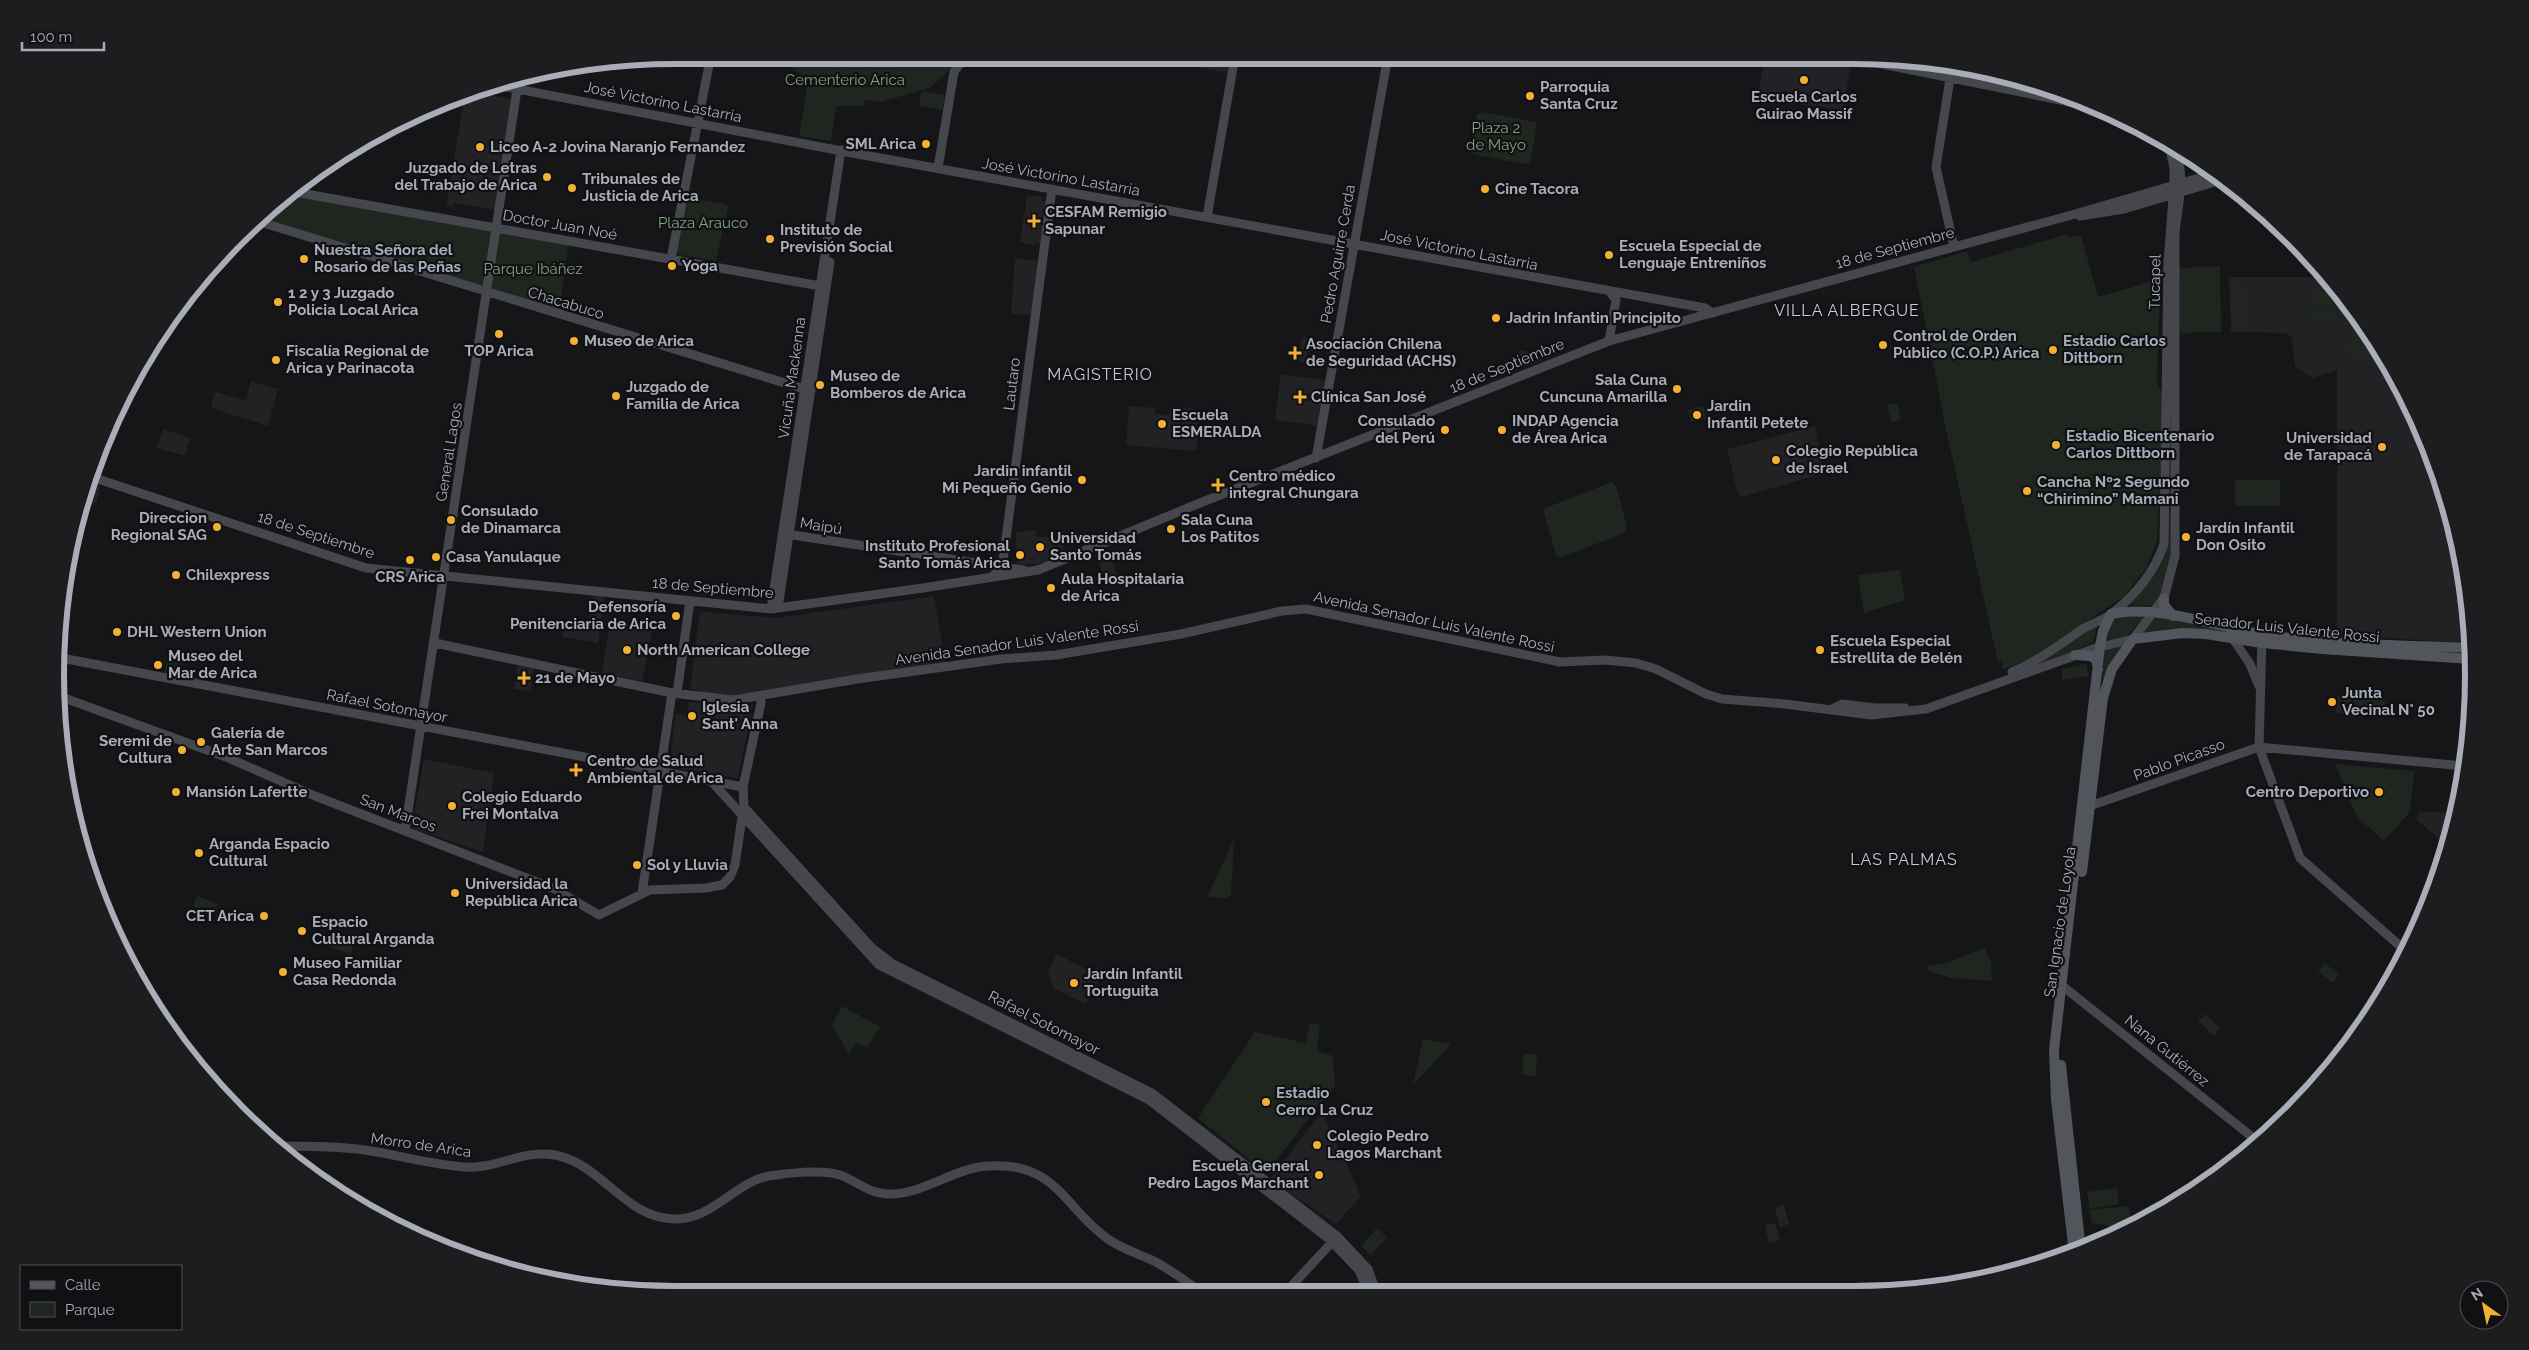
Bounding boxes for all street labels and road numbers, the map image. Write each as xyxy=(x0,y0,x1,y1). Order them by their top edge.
street label: José Victorino Lastarria xyxy=(583,78,743,126)
street label: José Victorino Lastarria xyxy=(981,154,1141,200)
street label: Pedro Aguirre Cerda xyxy=(1317,183,1359,325)
street label: Doctor Juan Noé xyxy=(501,206,619,244)
street label: 18 de Septiembre xyxy=(1834,223,1956,272)
street label: José Victorino Lastarria xyxy=(1379,226,1539,274)
street label: Tucapel xyxy=(2146,253,2164,310)
street label: Chacabuco xyxy=(526,283,606,323)
street label: Vicuña Mackenna xyxy=(775,316,809,440)
street label: 18 de Septiembre xyxy=(1447,335,1567,397)
street label: Lautaro xyxy=(1000,357,1024,411)
street label: General Lagos xyxy=(432,401,466,503)
street label: 18 de Septiembre xyxy=(255,508,377,562)
street label: Maipú xyxy=(799,514,844,538)
street label: 18 de Septiembre xyxy=(651,574,775,602)
street label: Avenida Senador Luis Valente Rossi xyxy=(1312,588,1556,656)
street label: Senador Luis Valente Rossi xyxy=(2193,609,2381,647)
street label: Avenida Senador Luis Valente Rossi xyxy=(894,617,1140,669)
street label: Rafael Sotomayor xyxy=(325,685,450,727)
street label: Pablo Picasso xyxy=(2131,735,2227,785)
street label: San Marcos xyxy=(357,790,439,836)
street label: San Ignacio de Loyola xyxy=(2041,845,2079,999)
street label: Rafael Sotomayor xyxy=(985,987,1103,1059)
street label: Nana Gutiérrez xyxy=(2121,1011,2213,1091)
street label: Morro de Arica xyxy=(369,1129,473,1161)

